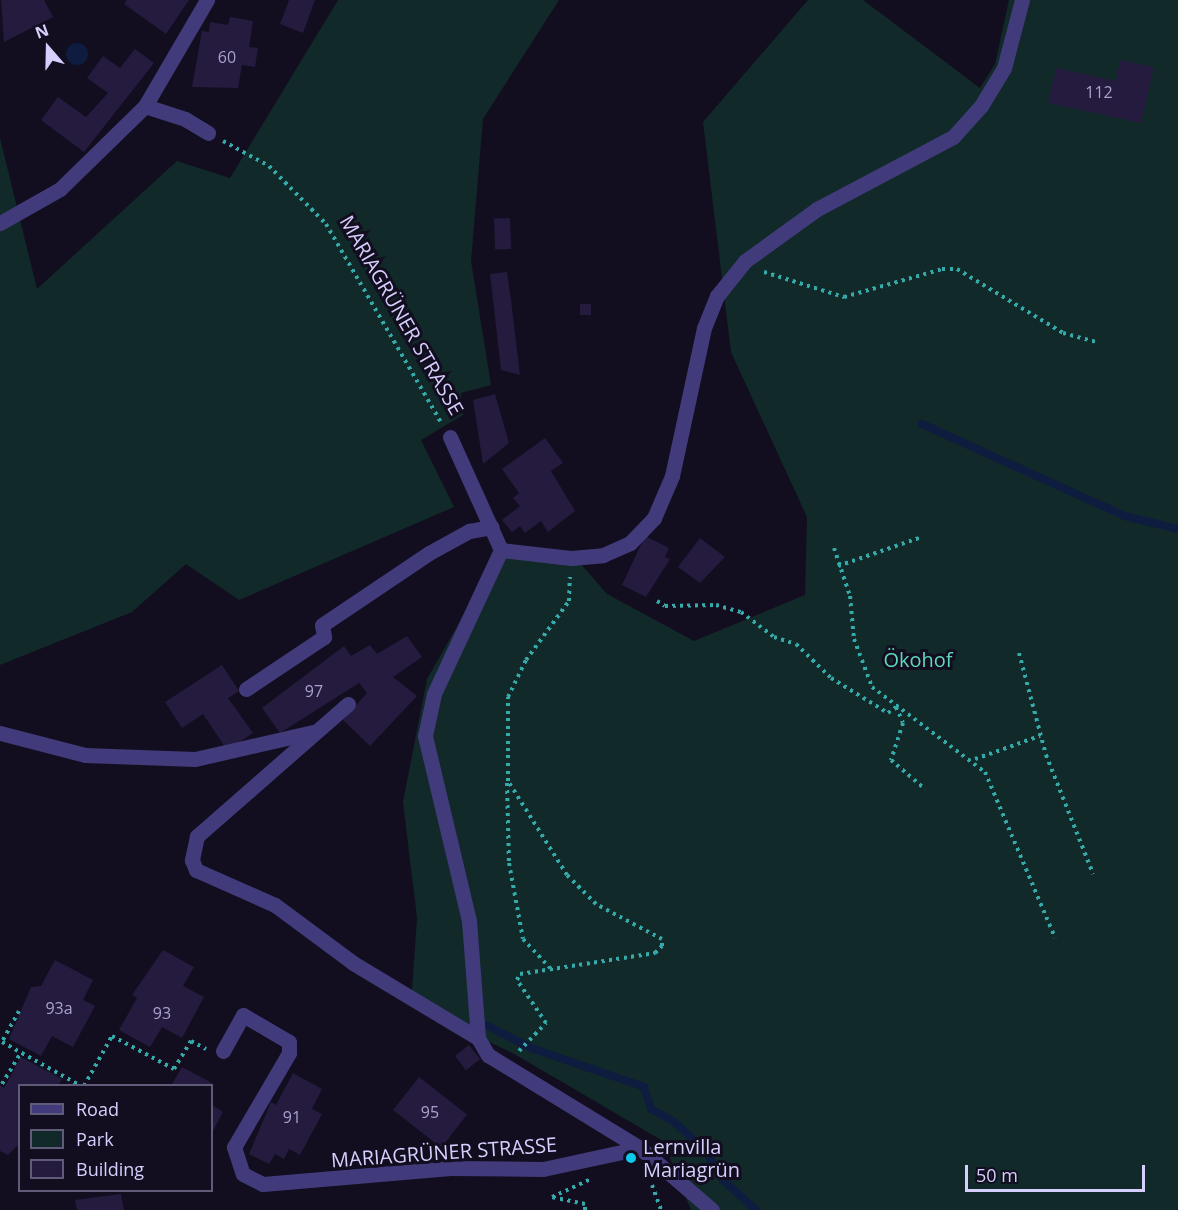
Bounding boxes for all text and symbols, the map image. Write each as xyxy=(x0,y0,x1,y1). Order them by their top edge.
north arrow xyxy=(18,18,78,78)
text: N xyxy=(32,19,52,44)
house number: 60 xyxy=(218,47,236,67)
house number: 112 xyxy=(1085,82,1113,102)
street label: MARIAGRÜNER STRASSE xyxy=(335,211,469,419)
park label: Ökohof xyxy=(883,647,953,671)
house number: 97 xyxy=(305,681,323,701)
house number: 93a xyxy=(45,998,73,1018)
house number: 93 xyxy=(153,1003,171,1023)
legend xyxy=(18,1084,213,1192)
text: Road xyxy=(76,1097,119,1121)
house number: 95 xyxy=(421,1102,439,1122)
house number: 91 xyxy=(283,1107,301,1127)
text: Park xyxy=(76,1127,114,1151)
street label: MARIAGRÜNER STRASSE xyxy=(330,1132,558,1172)
place label: Lernvilla Mariagrün xyxy=(643,1134,740,1181)
marker: Lernvilla Mariagrün xyxy=(624,1151,638,1165)
scale bar xyxy=(968,1153,1148,1191)
text: Building xyxy=(76,1157,144,1181)
text: 50 m xyxy=(976,1163,1018,1187)

